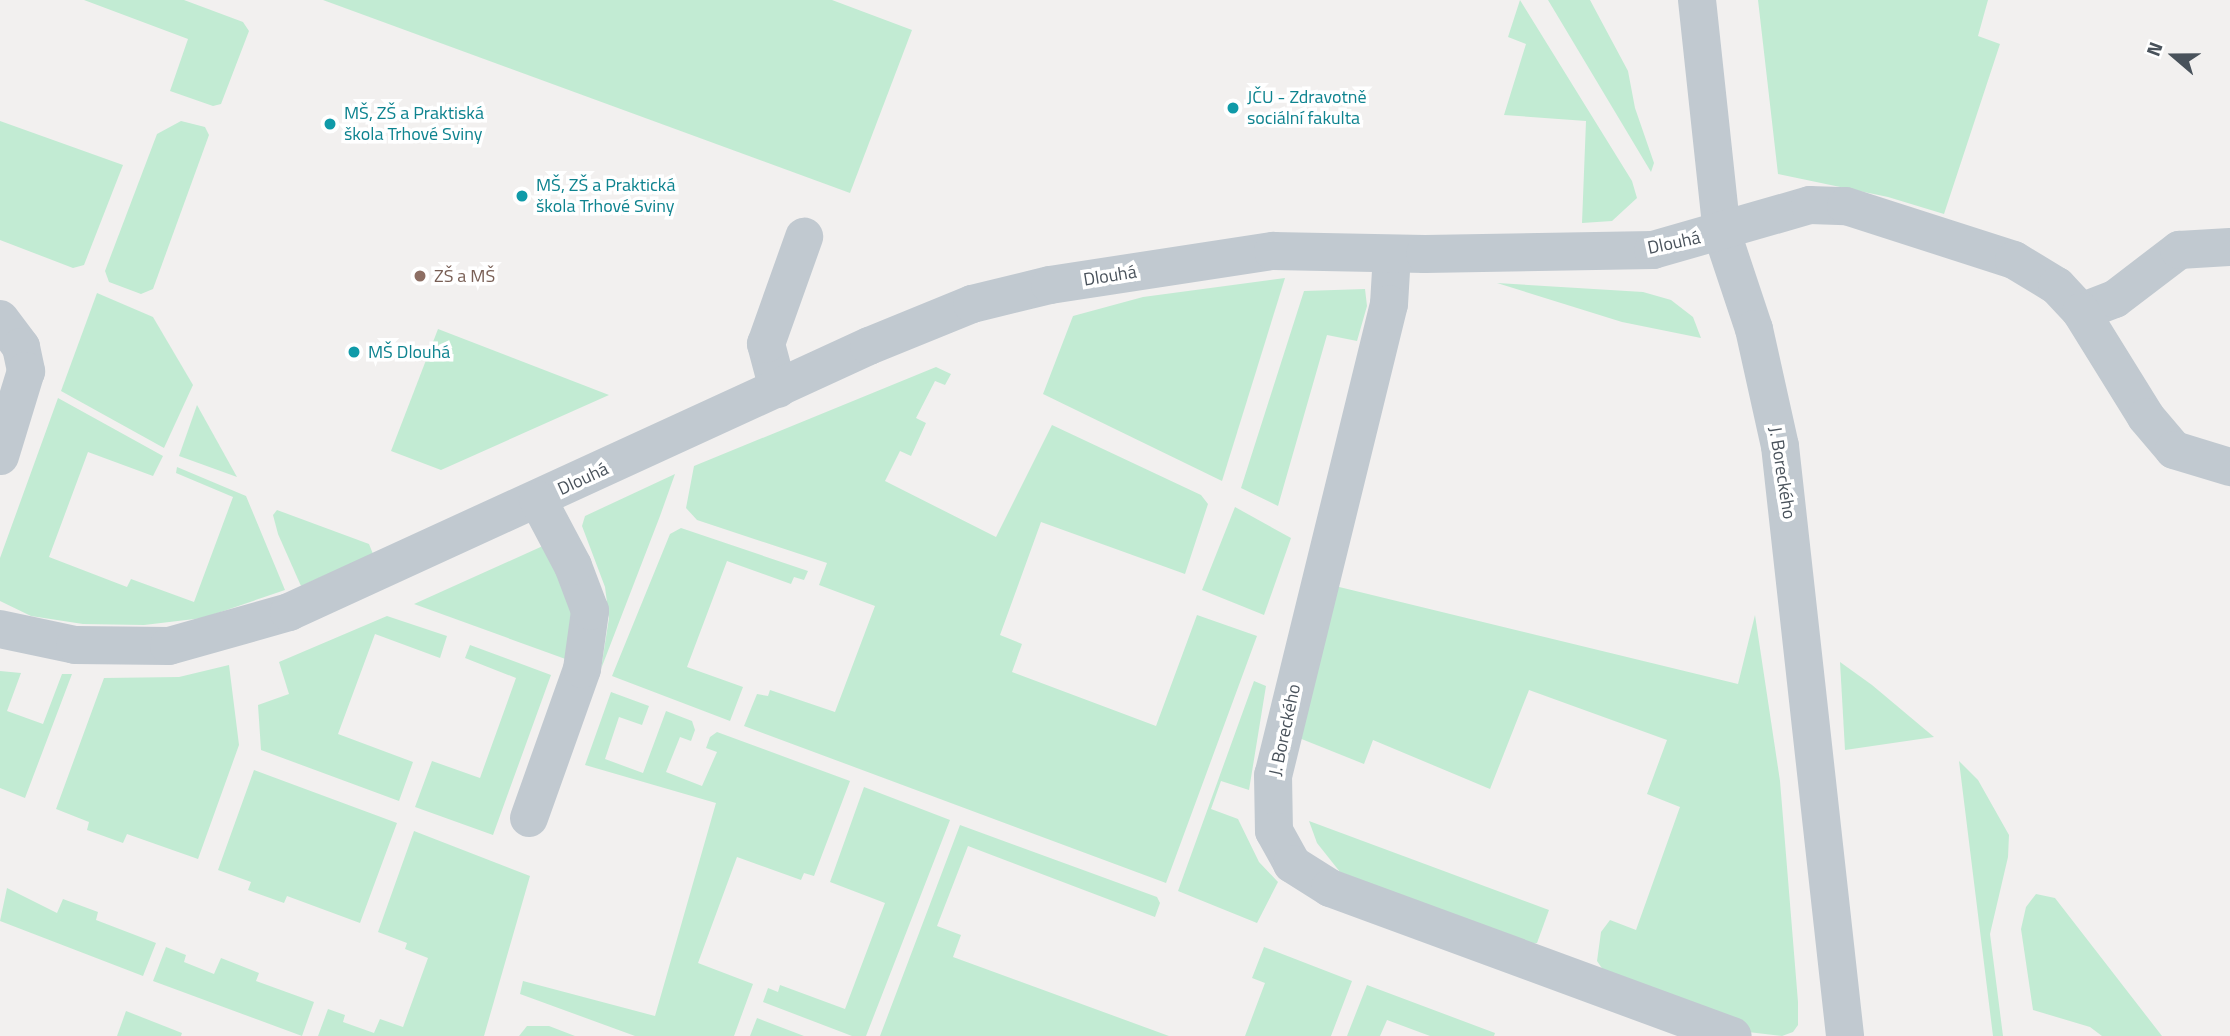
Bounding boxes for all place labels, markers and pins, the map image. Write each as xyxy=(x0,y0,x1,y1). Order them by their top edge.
place label: JČU - Zdravotně sociální fakulta xyxy=(1247,87,1367,130)
marker: JČU - Zdravotně sociální fakulta xyxy=(1225,100,1241,116)
place label: MŠ, ZŠ a Praktiská škola Trhové Sviny xyxy=(344,103,484,146)
marker: MŠ, ZŠ a Praktiská škola Trhové Sviny xyxy=(322,116,338,132)
place label: MŠ, ZŠ a Praktická škola Trhové Sviny xyxy=(536,175,675,218)
marker: MŠ, ZŠ a Praktická škola Trhové Sviny xyxy=(514,188,530,204)
place label: ZŠ a MŠ xyxy=(434,265,495,287)
marker: ZŠ a MŠ xyxy=(412,268,428,284)
place label: MŠ Dlouhá xyxy=(368,341,450,363)
marker: MŠ Dlouhá xyxy=(346,344,362,360)

